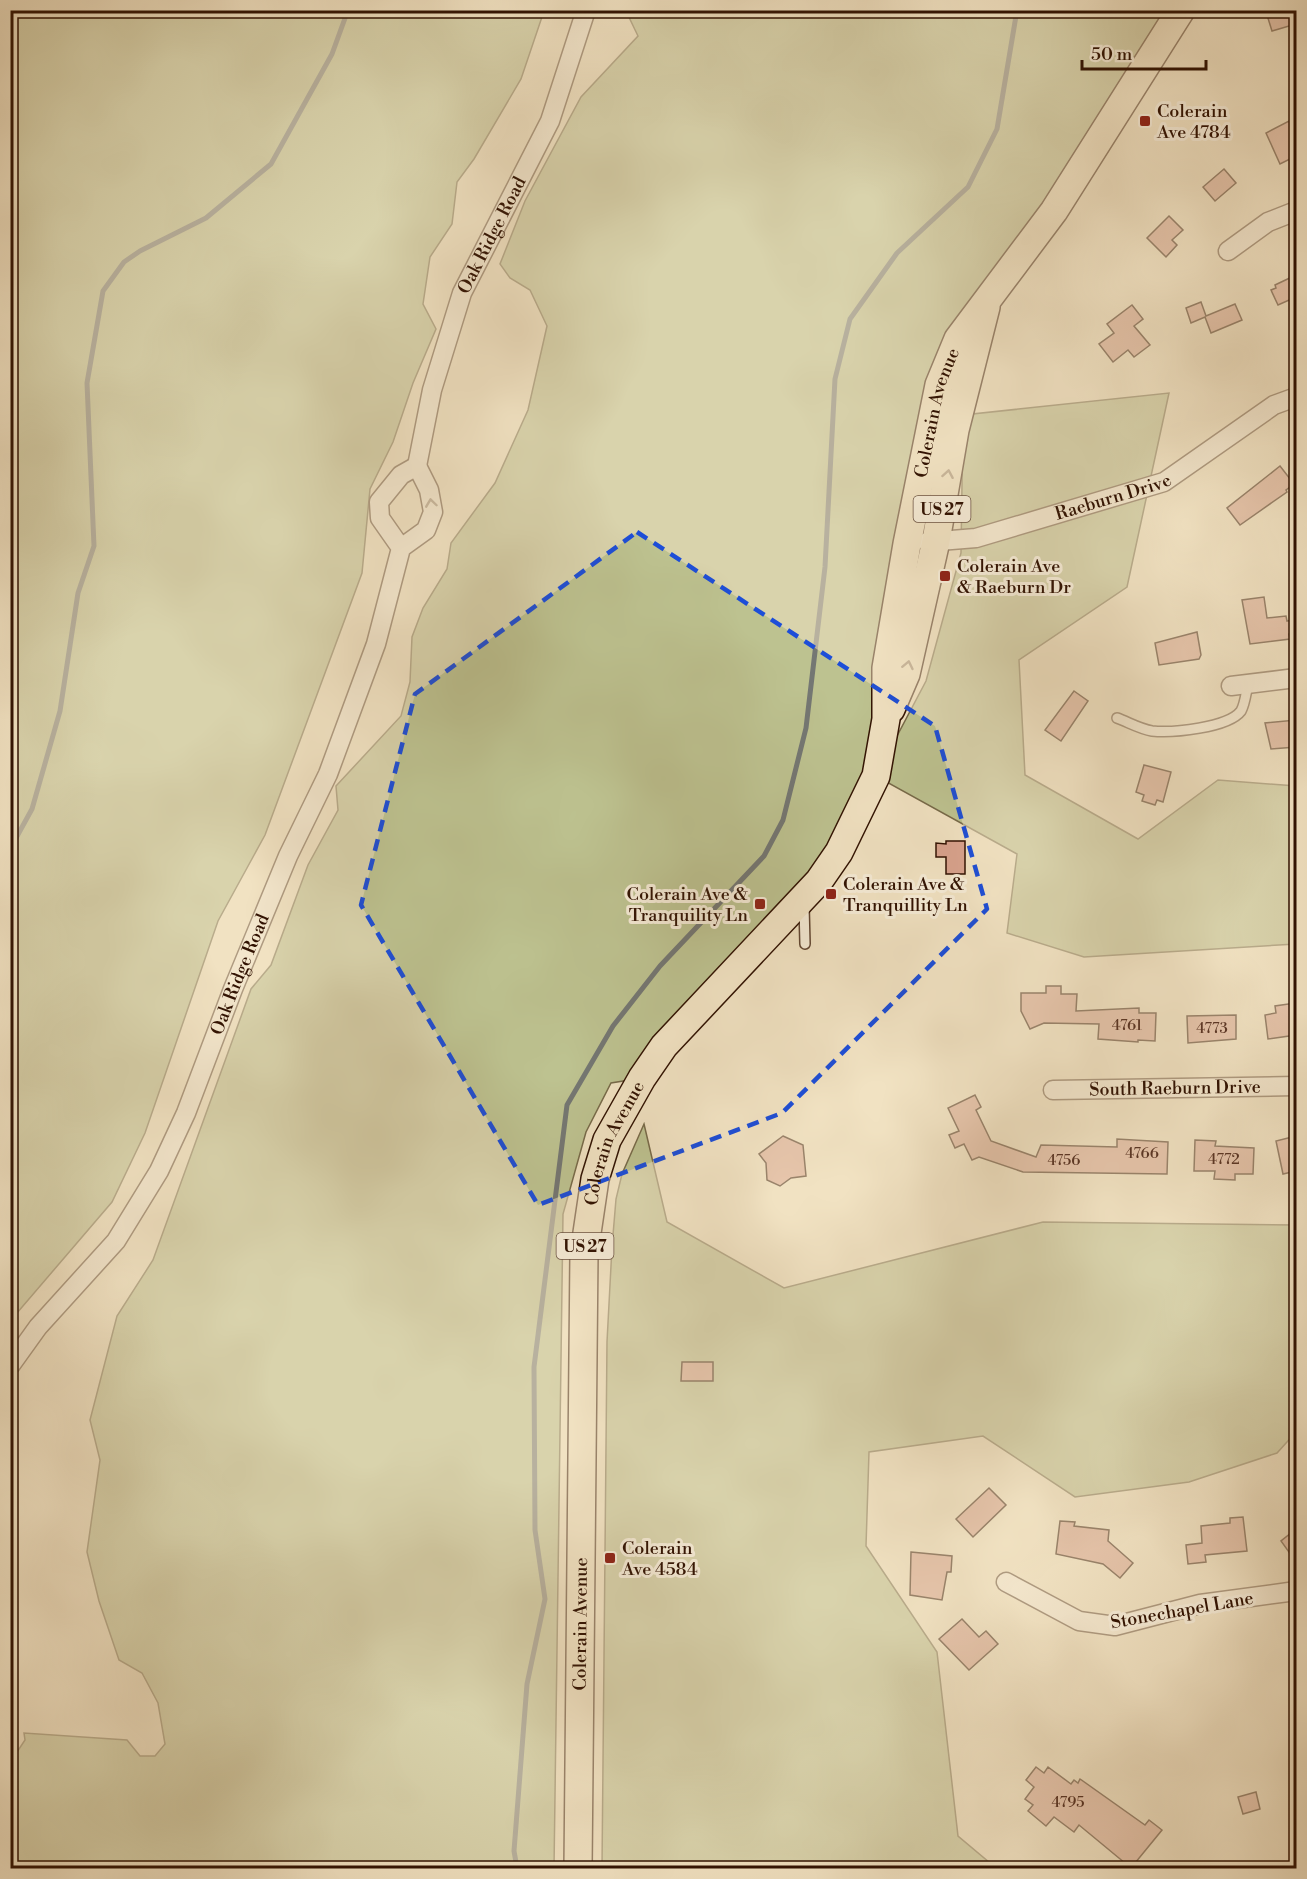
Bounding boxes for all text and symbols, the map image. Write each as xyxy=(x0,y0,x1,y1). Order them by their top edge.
scale bar xyxy=(1082,33,1206,71)
text: 50 m xyxy=(1091,43,1133,66)
place label: Colerain Ave 4784 xyxy=(1156,100,1231,144)
marker: Colerain Ave 4784 xyxy=(1138,114,1152,128)
street label: Oak Ridge Road xyxy=(453,172,532,298)
street label: Colerain Avenue xyxy=(910,345,965,480)
one-way arrow xyxy=(941,469,954,479)
street label: Raeburn Drive xyxy=(1052,469,1176,526)
road number: US 27 xyxy=(914,496,970,522)
one-way arrow xyxy=(425,499,438,508)
place label: Colerain Ave & Raeburn Dr xyxy=(957,555,1071,599)
marker: Colerain Ave & Raeburn Dr xyxy=(938,569,952,583)
one-way arrow xyxy=(901,660,914,670)
place label: Colerain Ave & Tranquillity Ln xyxy=(843,873,968,917)
place label: Colerain Ave & Tranquility Ln xyxy=(627,883,749,927)
marker: Colerain Ave & Tranquillity Ln xyxy=(824,887,838,901)
marker: Colerain Ave & Tranquility Ln xyxy=(753,897,767,911)
street label: Oak Ridge Road xyxy=(206,910,275,1038)
house number: 4761 xyxy=(1112,1016,1143,1035)
house number: 4773 xyxy=(1196,1019,1228,1038)
street label: South Raeburn Drive xyxy=(1089,1076,1261,1101)
street label: Colerain Avenue xyxy=(580,1077,650,1207)
house number: 4766 xyxy=(1125,1144,1159,1163)
house number: 4772 xyxy=(1208,1150,1240,1169)
house number: 4756 xyxy=(1048,1151,1080,1170)
road number: US 27 xyxy=(556,1233,614,1259)
place label: Colerain Ave 4584 xyxy=(621,1537,698,1581)
marker: Colerain Ave 4584 xyxy=(603,1551,617,1565)
street label: Colerain Avenue xyxy=(569,1557,593,1691)
street label: Stonechapel Lane xyxy=(1109,1587,1255,1634)
house number: 4795 xyxy=(1051,1793,1085,1812)

